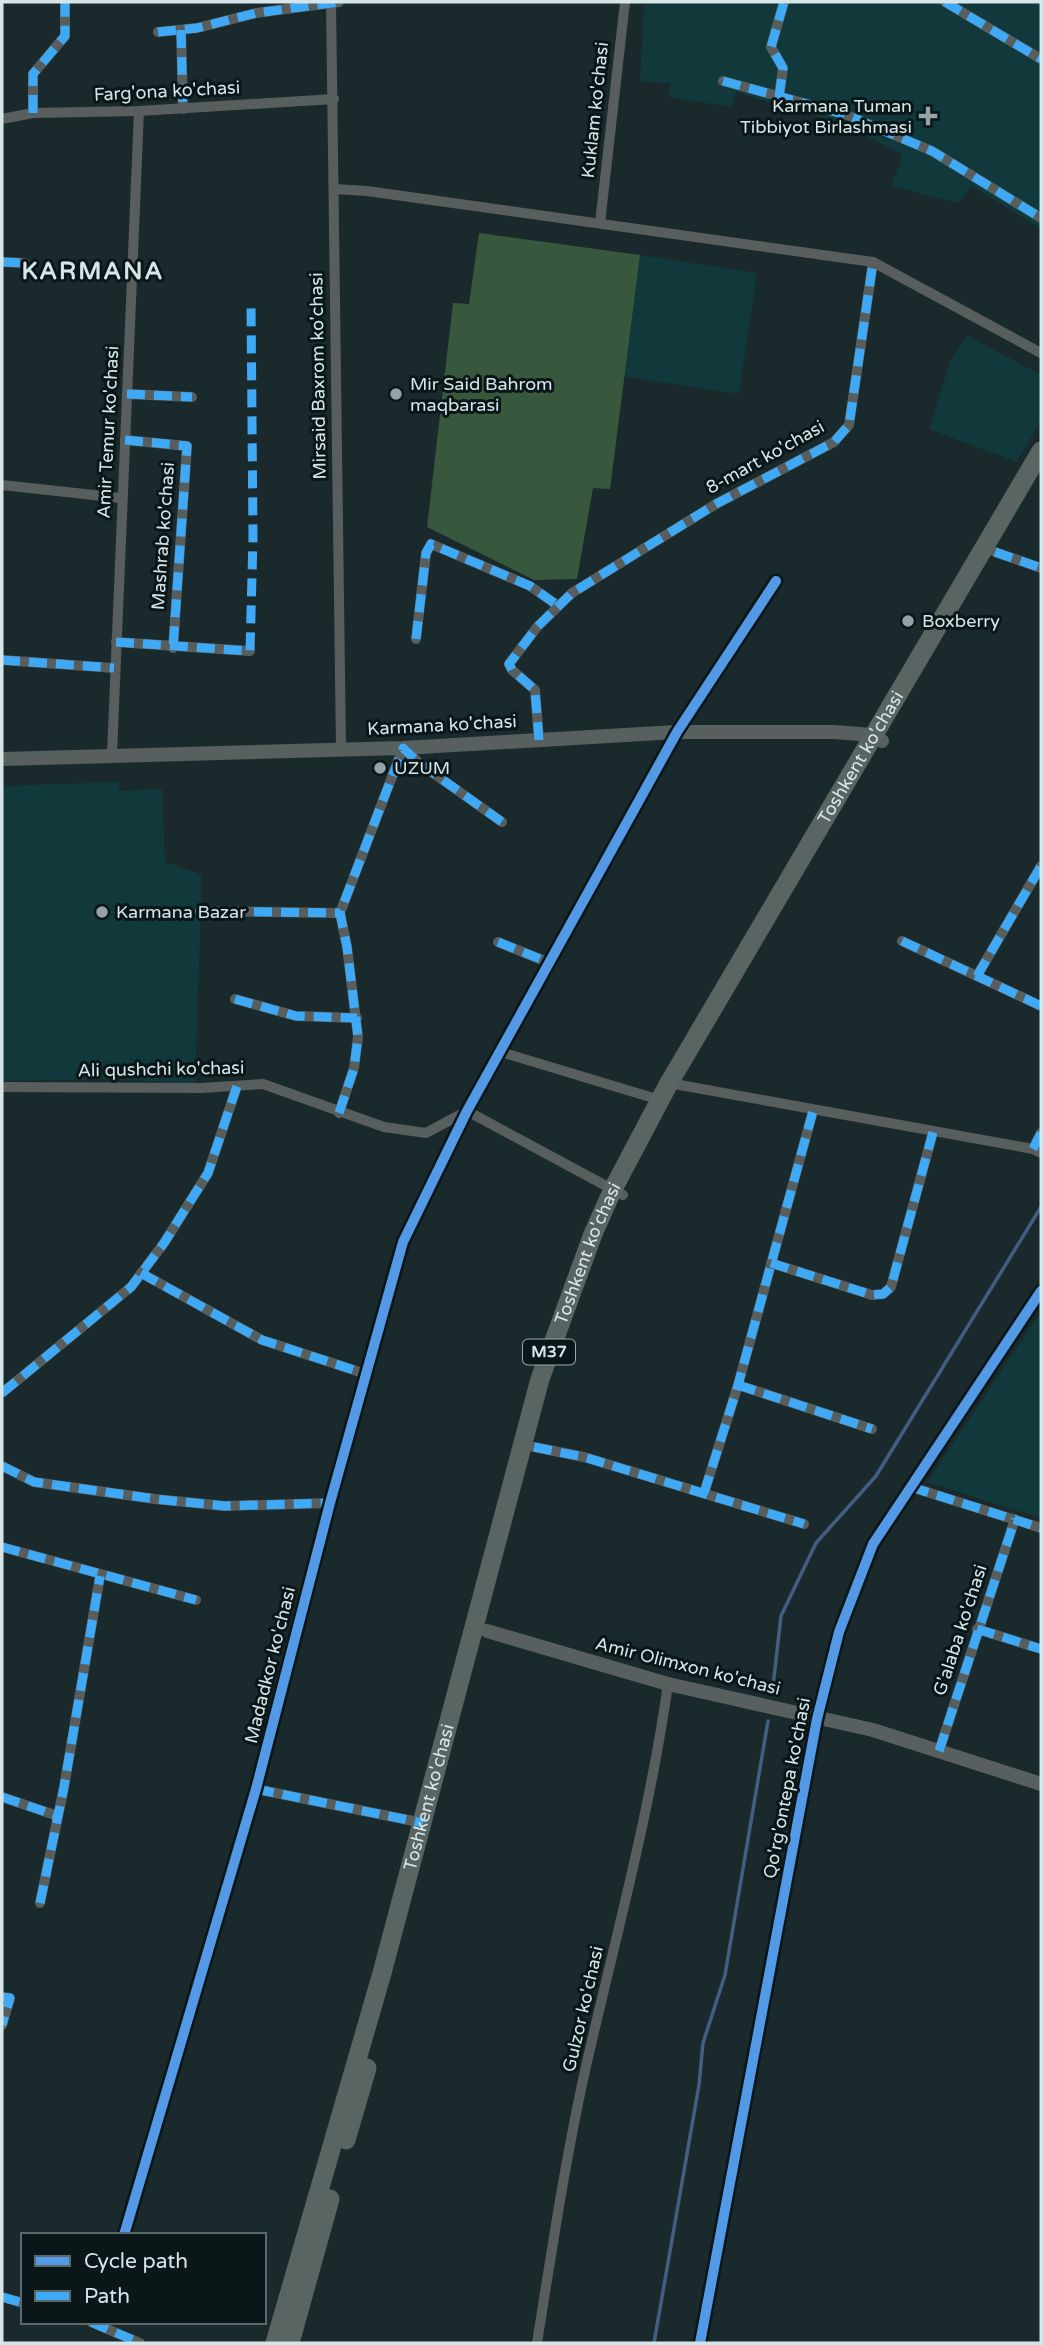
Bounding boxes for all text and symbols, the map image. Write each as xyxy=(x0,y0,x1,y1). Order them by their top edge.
street label: Kuklam ko'chasi xyxy=(577,41,613,179)
street label: Farg'ona ko'chasi xyxy=(93,76,241,106)
place label: Karmana Tuman Tibbiyot Birlashmasi xyxy=(740,95,912,138)
marker: Karmana Tuman Tibbiyot Birlashmasi xyxy=(918,106,938,126)
district label: KARMANA xyxy=(22,257,164,286)
street label: Mirsaid Baxrom ko'chasi xyxy=(305,272,331,480)
street label: Amir Temur ko'chasi xyxy=(92,345,124,519)
place label: Mir Said Bahrom maqbarasi xyxy=(410,373,553,416)
marker: Mir Said Bahrom maqbarasi xyxy=(388,386,404,402)
street label: 8-mart ko'chasi xyxy=(702,415,828,499)
street label: Mashrab ko'chasi xyxy=(147,461,179,611)
place label: Boxberry xyxy=(922,610,1000,632)
marker: Boxberry xyxy=(900,613,916,629)
street label: Toshkent ko'chasi xyxy=(813,687,908,828)
street label: Karmana ko'chasi xyxy=(367,710,517,740)
place label: UZUM xyxy=(394,757,450,779)
marker: UZUM xyxy=(372,760,388,776)
place label: Karmana Bazar xyxy=(116,901,246,923)
marker: Karmana Bazar xyxy=(94,904,110,920)
street label: Ali qushchi ko'chasi xyxy=(77,1057,245,1081)
street label: Toshkent ko'chasi xyxy=(550,1179,626,1328)
road number: M37 xyxy=(523,1340,575,1364)
street label: G'alaba ko'chasi xyxy=(928,1562,992,1698)
street label: Madadkor ko'chasi xyxy=(240,1584,300,1746)
street label: Amir Olimxon ko'chasi xyxy=(593,1632,783,1700)
street label: Qo'rg'ontepa ko'chasi xyxy=(759,1696,815,1880)
street label: Toshkent ko'chasi xyxy=(399,1722,459,1873)
street label: Gulzor ko'chasi xyxy=(558,1944,608,2074)
legend xyxy=(21,2233,266,2324)
text: Cycle path xyxy=(84,2249,188,2274)
text: Path xyxy=(84,2284,130,2309)

